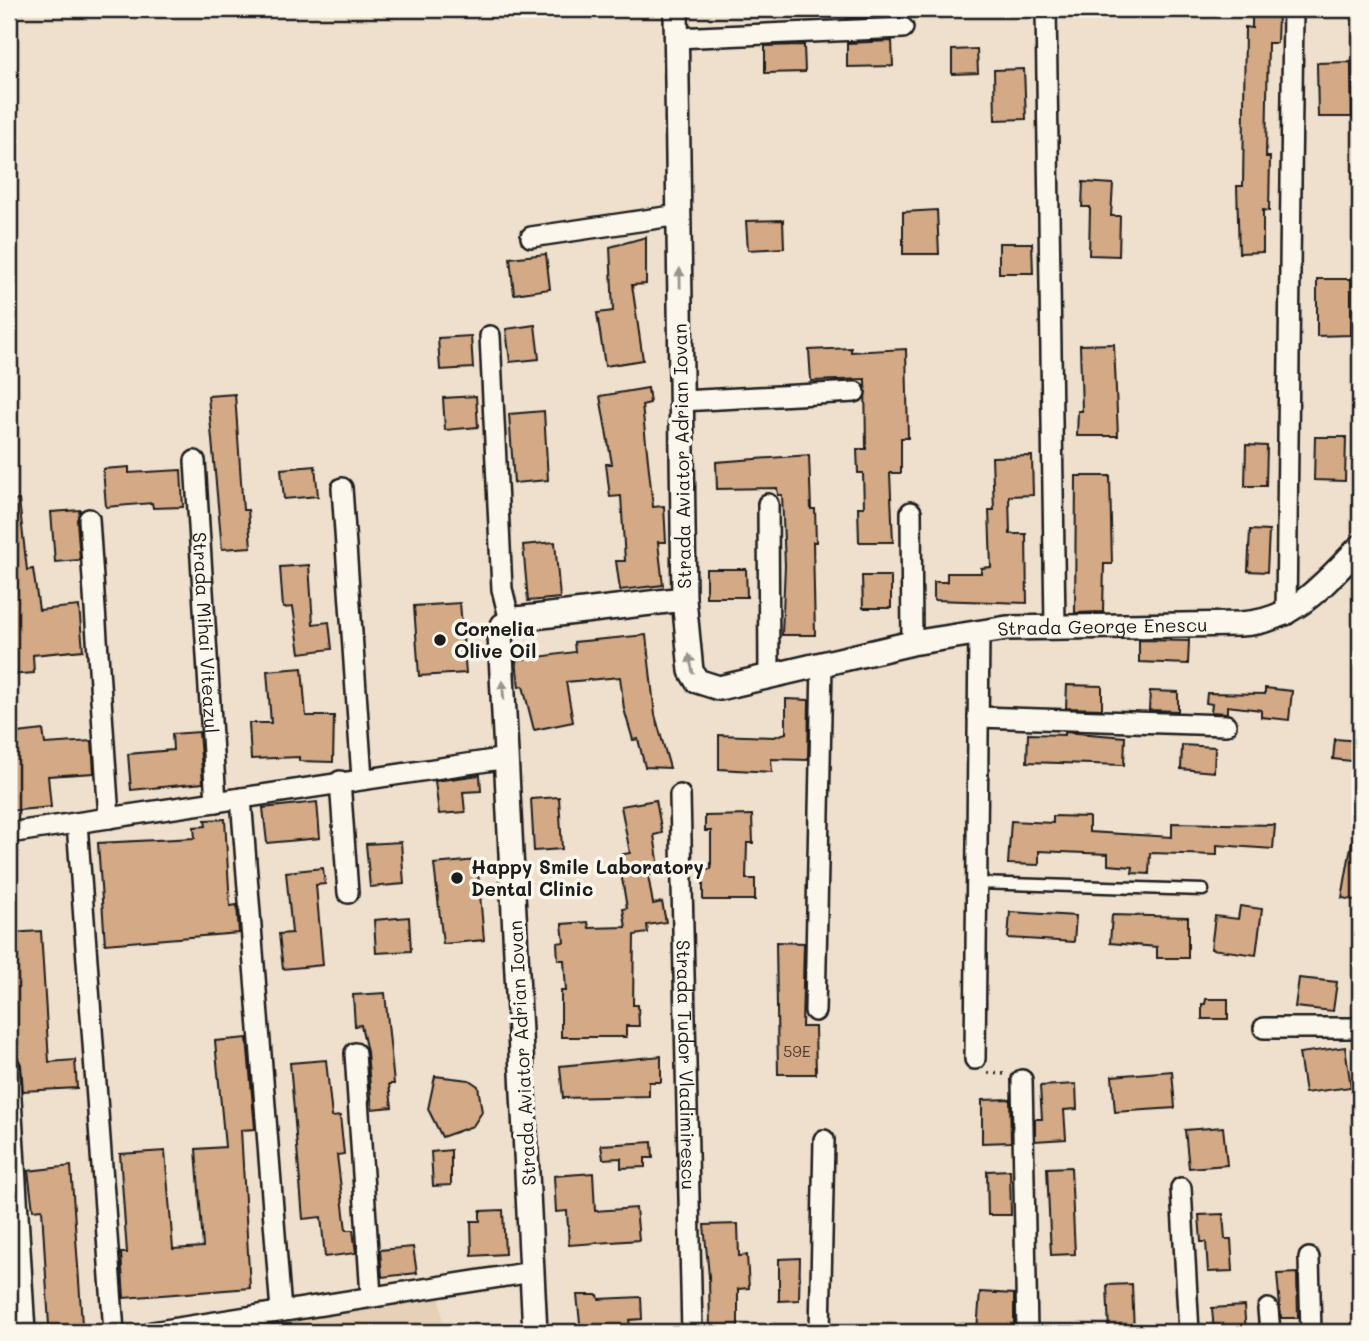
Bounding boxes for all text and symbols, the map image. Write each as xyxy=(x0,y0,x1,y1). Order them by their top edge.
one-way arrow xyxy=(674,267,685,289)
street label: Strada Aviator Adrian Iovan xyxy=(667,323,696,589)
street label: Strada Mihai Viteazul xyxy=(187,531,225,734)
street label: Strada George Enescu xyxy=(996,612,1208,641)
place label: Cornelia Olive Oil xyxy=(454,616,536,663)
marker: Cornelia Olive Oil xyxy=(432,632,448,648)
one-way arrow xyxy=(686,653,697,675)
one-way arrow xyxy=(497,678,508,700)
place label: Happy Smile Laboratory Dental Clinic xyxy=(471,854,704,901)
marker: Happy Smile Laboratory Dental Clinic xyxy=(449,870,465,886)
street label: Strada Aviator Adrian Iovan xyxy=(502,920,541,1186)
street label: Strada Tudor Vladimirescu xyxy=(671,940,702,1190)
house number: 59E xyxy=(783,1040,811,1061)

